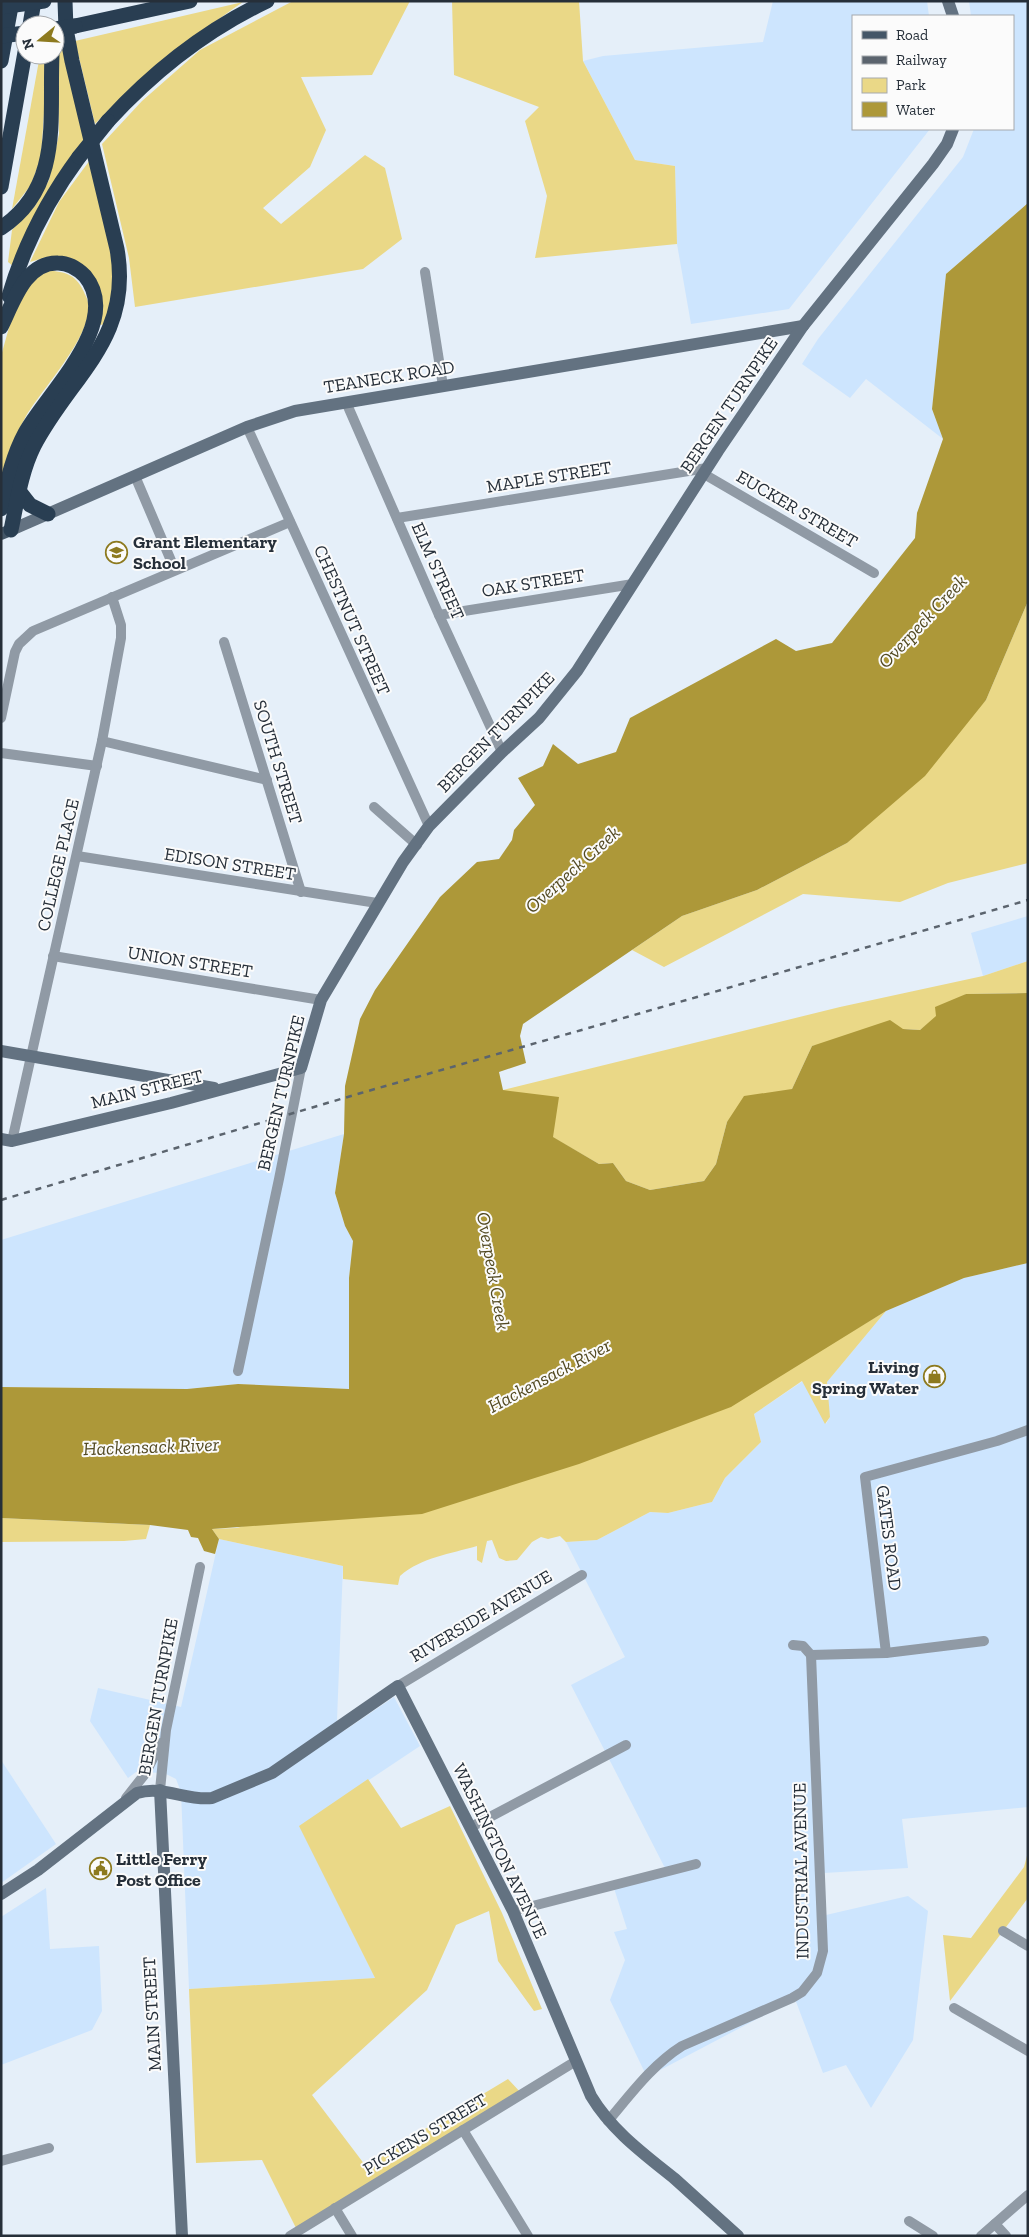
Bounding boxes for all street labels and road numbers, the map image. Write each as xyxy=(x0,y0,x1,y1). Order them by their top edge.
street label: BERGEN TURNPIKE xyxy=(675,333,783,477)
street label: TEANECK ROAD xyxy=(322,356,456,398)
street label: MAPLE STREET xyxy=(485,456,613,498)
street label: EUCKER STREET xyxy=(732,465,862,553)
street label: ELM STREET xyxy=(407,519,469,623)
street label: CHESTNUT STREET xyxy=(309,542,395,698)
street label: OAK STREET xyxy=(480,564,586,602)
street label: BERGEN TURNPIKE xyxy=(433,667,559,797)
street label: SOUTH STREET xyxy=(249,697,307,827)
street label: COLLEGE PLACE xyxy=(32,797,84,933)
street label: EDISON STREET xyxy=(163,843,297,885)
street label: UNION STREET xyxy=(126,941,254,983)
street label: BERGEN TURNPIKE xyxy=(252,1013,310,1173)
street label: MAIN STREET xyxy=(89,1064,205,1114)
street label: GATES ROAD xyxy=(872,1484,906,1592)
street label: RIVERSIDE AVENUE xyxy=(406,1565,556,1667)
street label: BERGEN TURNPIKE xyxy=(133,1617,183,1777)
street label: WASHINGTON AVENUE xyxy=(448,1760,552,1942)
street label: INDUSTRIAL AVENUE xyxy=(788,1783,814,1959)
street label: MAIN STREET xyxy=(138,1956,166,2072)
street label: PICKENS STREET xyxy=(359,2088,491,2180)

